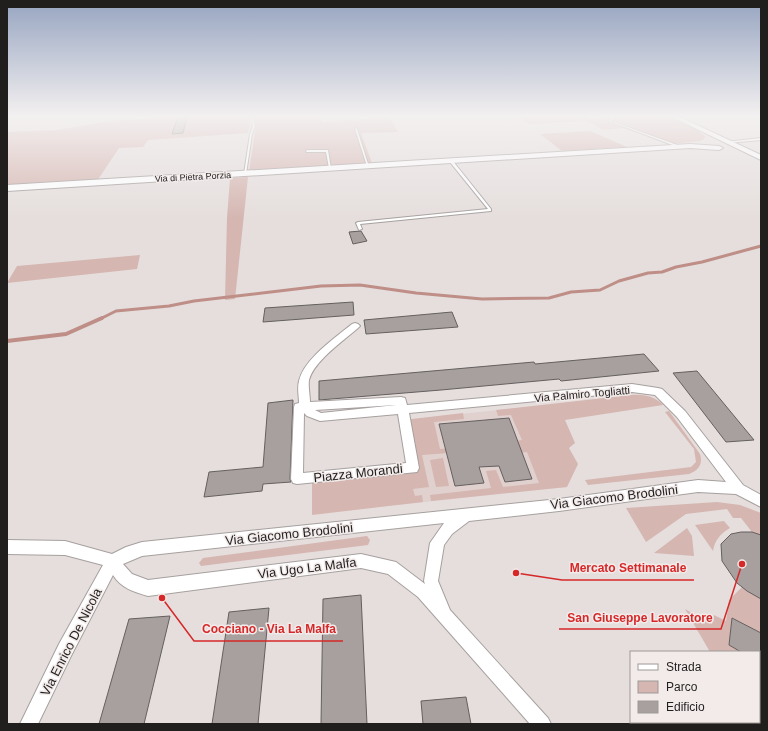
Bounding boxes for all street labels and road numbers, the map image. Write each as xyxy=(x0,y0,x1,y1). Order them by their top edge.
street label: Via di Pietra Porzia xyxy=(155,170,231,184)
street label: Via Palmiro Togliatti xyxy=(534,384,630,404)
street label: Piazza Morandi xyxy=(313,461,403,485)
street label: Via Giacomo Brodolini xyxy=(549,482,679,512)
street label: Via Giacomo Brodolini xyxy=(224,520,354,548)
street label: Via Ugo La Malfa xyxy=(257,554,358,582)
street label: Via Enrico De Nicola xyxy=(37,585,105,698)

